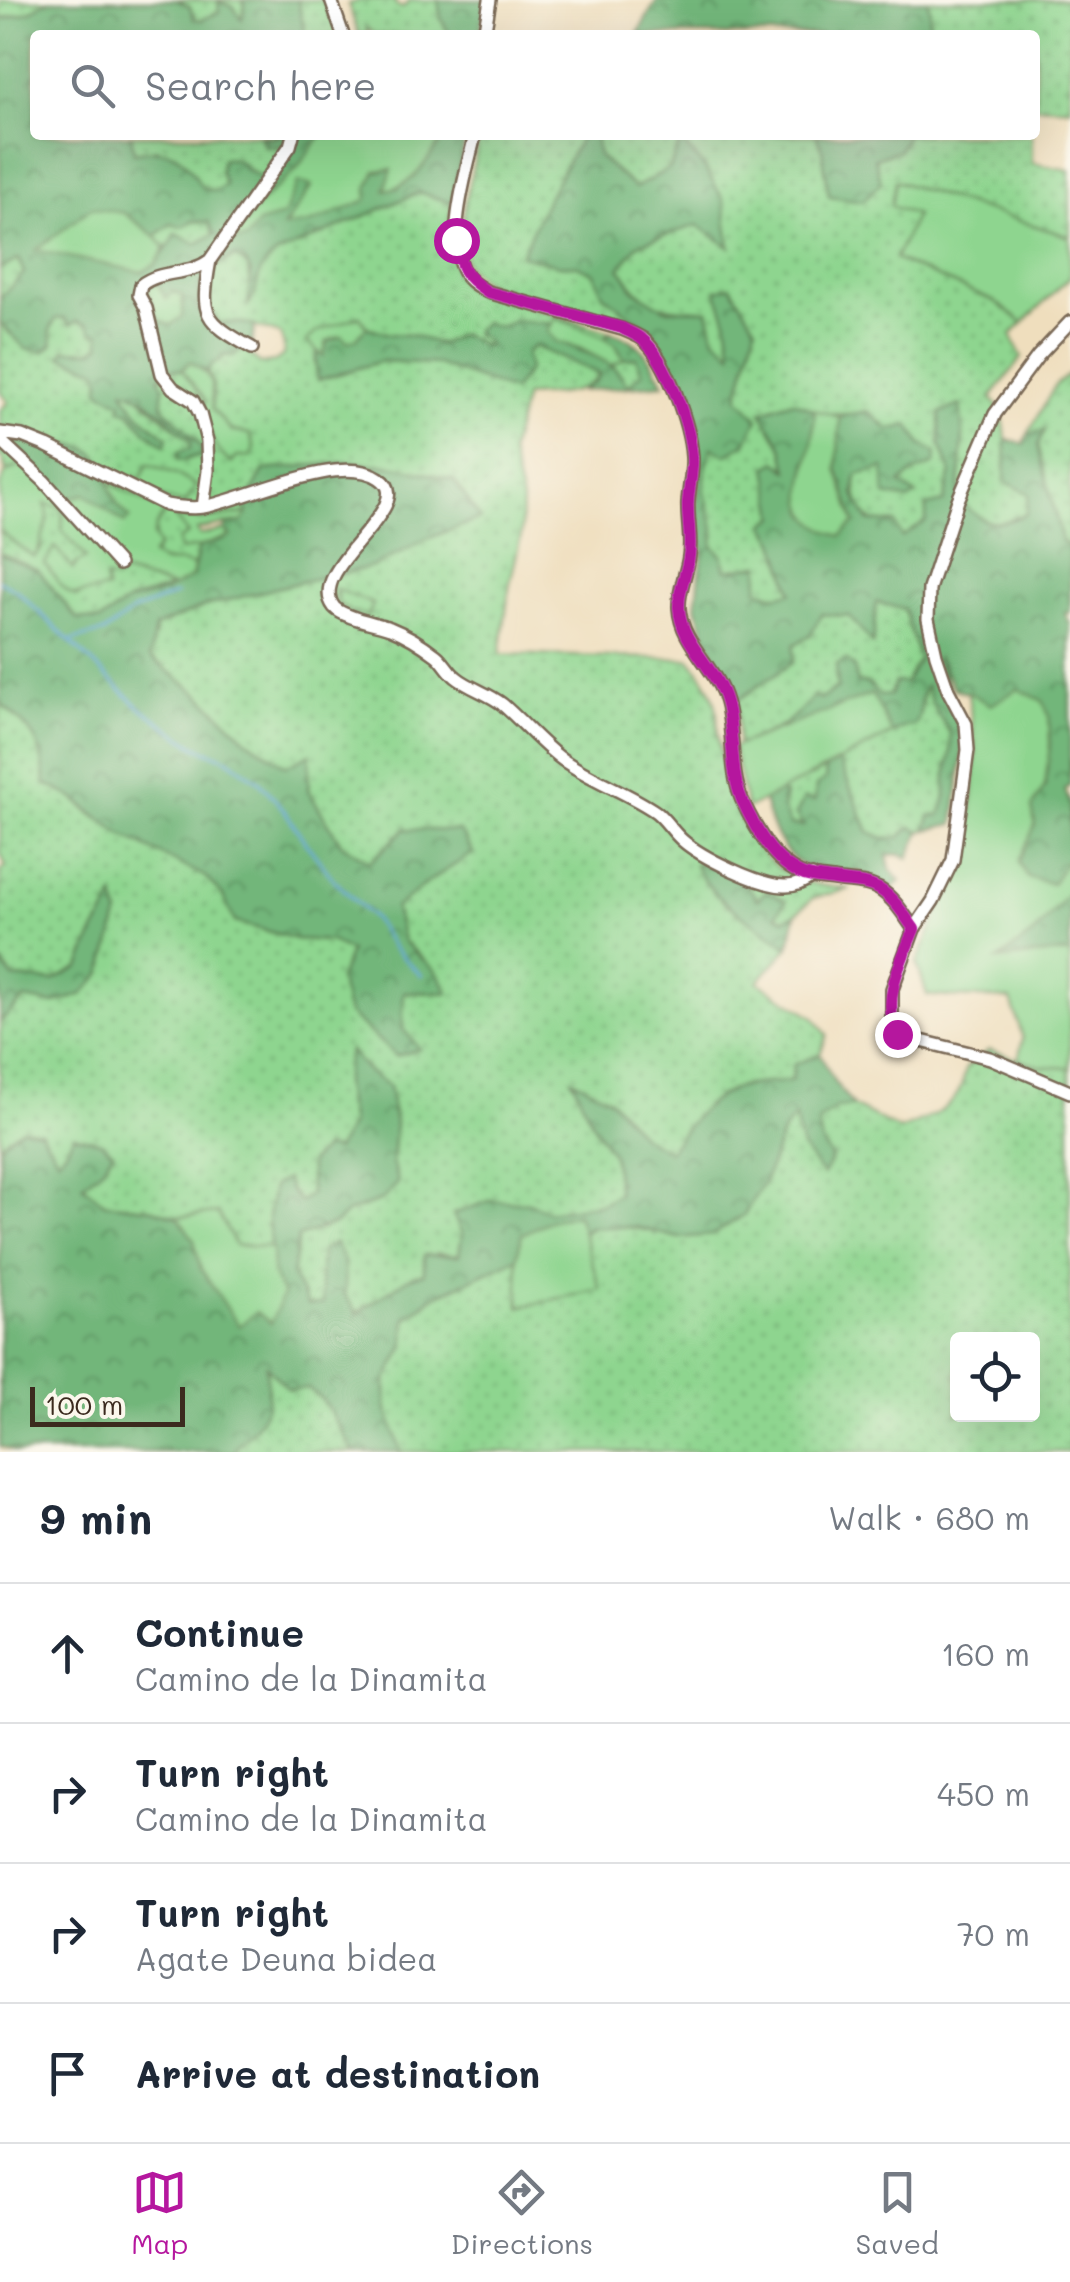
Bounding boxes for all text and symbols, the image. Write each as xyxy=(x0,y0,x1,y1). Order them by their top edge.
search box xyxy=(30,30,1040,140)
icon: search xyxy=(65,58,120,113)
text: Search here xyxy=(145,60,376,110)
route start xyxy=(434,218,480,264)
route end xyxy=(875,1012,921,1058)
map controls xyxy=(950,1332,1040,1422)
button: locate xyxy=(950,1332,1040,1422)
scale bar xyxy=(30,1382,185,1426)
text: 100 m xyxy=(45,1386,123,1422)
text: 9 min xyxy=(40,1490,152,1545)
text: Walk · 680 m xyxy=(828,1496,1030,1538)
text: Continue xyxy=(135,1607,304,1657)
icon: ahead xyxy=(40,1626,95,1681)
text: 160 m xyxy=(941,1632,1030,1674)
text: Camino de la Dinamita xyxy=(135,1657,487,1699)
text: Turn right xyxy=(135,1747,329,1797)
icon: right xyxy=(40,1766,95,1821)
text: 450 m xyxy=(937,1772,1030,1814)
text: Camino de la Dinamita xyxy=(135,1797,487,1839)
text: Turn right xyxy=(135,1887,329,1937)
icon: right xyxy=(40,1906,95,1961)
text: 70 m xyxy=(957,1912,1030,1954)
text: Agate Deuna bidea xyxy=(135,1937,437,1979)
icon: arrive xyxy=(40,2046,95,2101)
text: Arrive at destination xyxy=(135,2048,540,2098)
tab: Map xyxy=(131,2165,188,2261)
tab: Directions xyxy=(451,2165,593,2261)
tab: Saved xyxy=(856,2165,939,2261)

